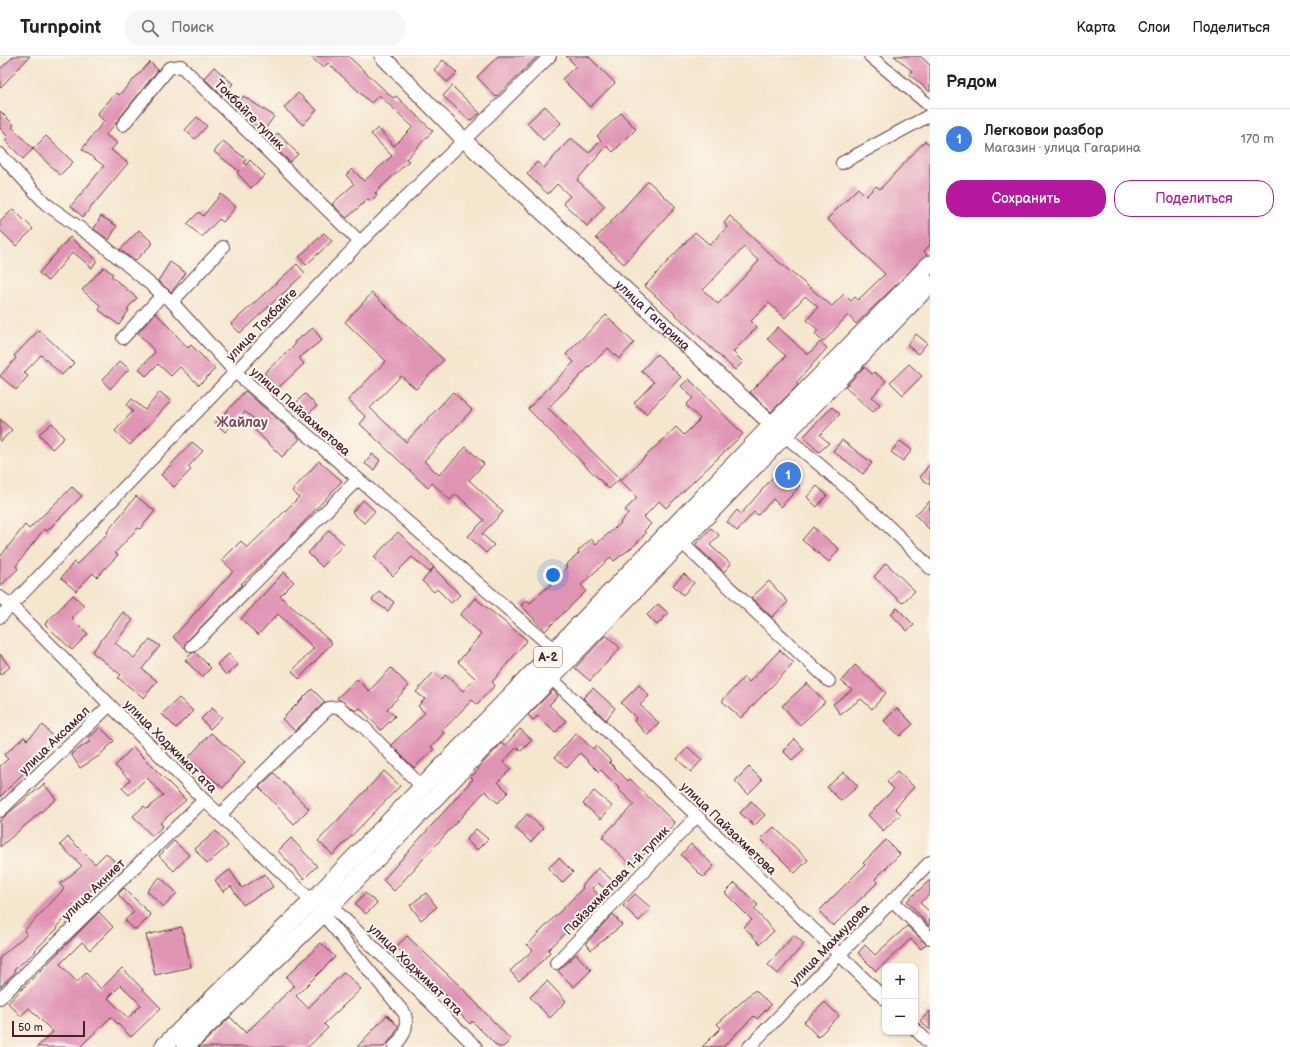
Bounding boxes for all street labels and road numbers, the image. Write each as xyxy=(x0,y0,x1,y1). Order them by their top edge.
street label: Токбайге тупик xyxy=(211,76,288,153)
street label: улица Гагарина xyxy=(612,277,694,354)
street label: улица Токбайге xyxy=(223,285,301,365)
street label: улица Пайзахметова xyxy=(247,364,354,460)
road number: A-2 xyxy=(534,647,562,667)
street label: улица Ходжимат ата xyxy=(120,697,220,797)
street label: улица Аксамал xyxy=(16,703,93,778)
street label: улица Пайзахметова xyxy=(677,779,780,879)
street label: Пайзахметова 1-й тупик xyxy=(560,823,673,939)
street label: улица Акниет xyxy=(59,855,129,924)
street label: улица Махмудова xyxy=(787,900,873,989)
street label: улица Ходжимат ата xyxy=(365,921,466,1019)

